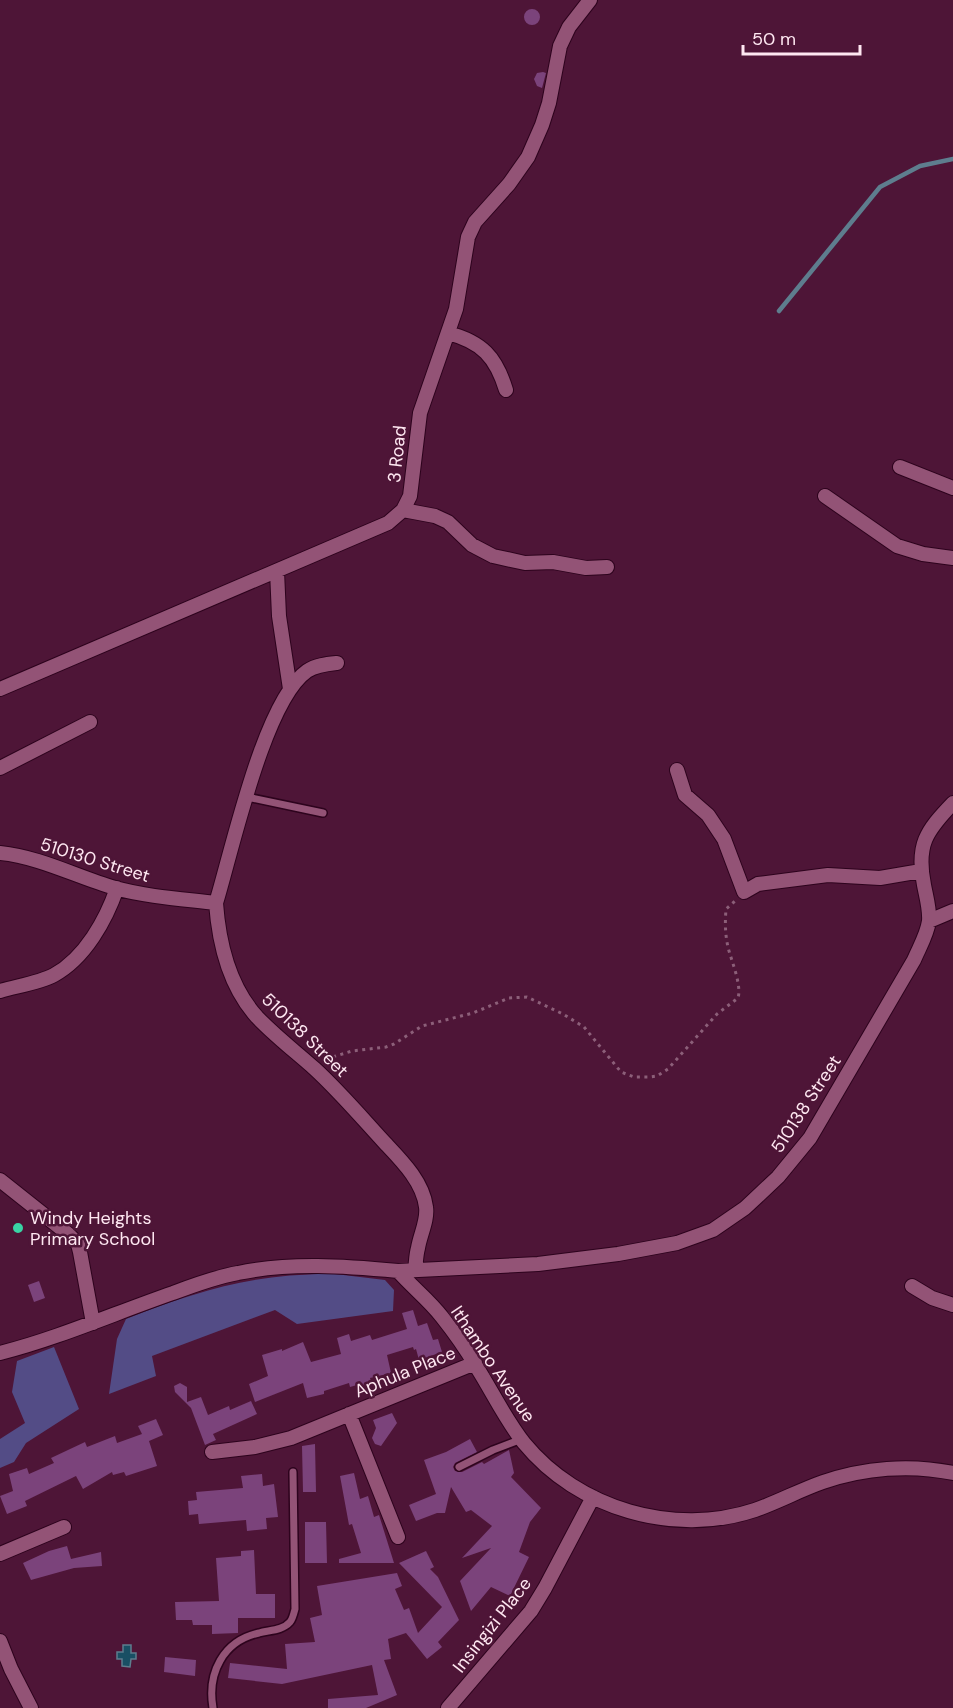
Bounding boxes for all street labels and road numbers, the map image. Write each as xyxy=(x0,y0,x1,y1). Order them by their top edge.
street label: 3 Road xyxy=(382,424,412,484)
street label: 510130 Street xyxy=(37,832,153,888)
street label: 510138 Street xyxy=(256,987,354,1083)
street label: 510138 Street xyxy=(765,1051,847,1157)
street label: Ithambo Avenue xyxy=(445,1301,541,1427)
street label: Aphula Place xyxy=(351,1341,459,1403)
street label: Insingizi Place xyxy=(447,1572,537,1678)

